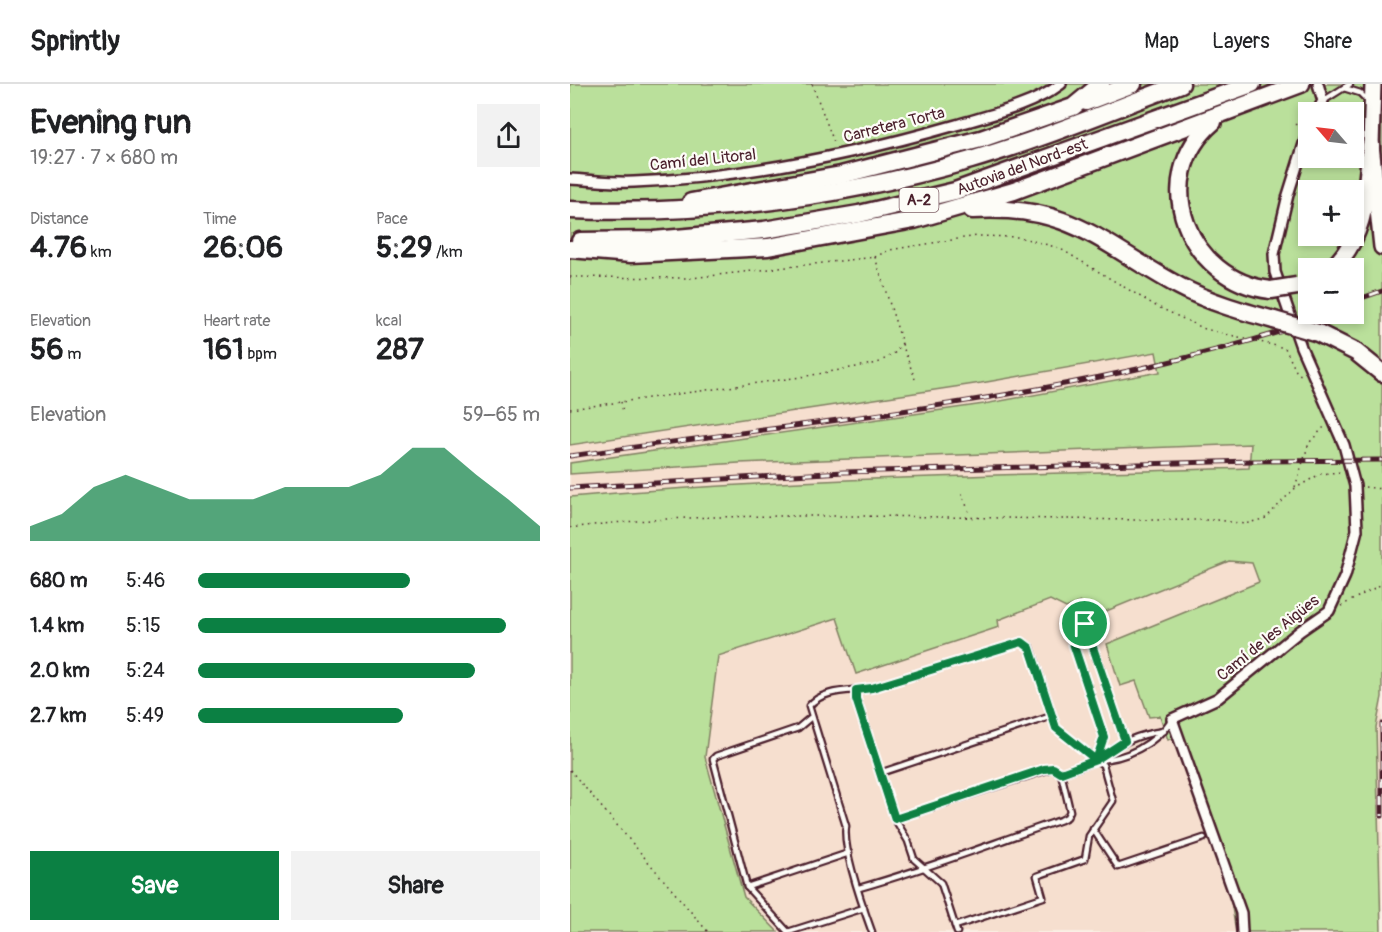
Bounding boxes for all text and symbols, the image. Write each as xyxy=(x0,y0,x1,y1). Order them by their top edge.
text: Sprintly xyxy=(30,24,120,59)
text: Map xyxy=(1144,28,1179,55)
text: Layers xyxy=(1212,28,1270,55)
text: Share xyxy=(1303,28,1352,55)
text: Evening run xyxy=(30,102,191,143)
north arrow xyxy=(1298,102,1364,168)
map controls xyxy=(1298,102,1364,324)
street label: Carretera Torta xyxy=(841,103,947,147)
button: share xyxy=(477,104,540,167)
street label: Autovia del Nord-est xyxy=(954,134,1091,200)
street label: Camí del Litoral xyxy=(649,144,757,176)
text: 19:27 · 7 × 680 m xyxy=(30,145,178,170)
button: + xyxy=(1298,180,1364,246)
road number: A-2 xyxy=(900,188,938,212)
text: Distance xyxy=(30,209,89,229)
text: Time xyxy=(203,209,236,229)
text: Pace xyxy=(376,209,408,229)
text: 4.76 xyxy=(30,229,87,266)
text: 26:06 xyxy=(203,229,283,266)
text: 5:29 xyxy=(376,229,433,266)
text: km xyxy=(87,242,112,262)
text: /km xyxy=(433,242,463,262)
button: − xyxy=(1298,258,1364,324)
text: Elevation xyxy=(30,311,91,331)
text: Heart rate xyxy=(203,311,270,331)
text: kcal xyxy=(376,311,402,331)
text: 56 xyxy=(30,331,64,368)
text: 161 xyxy=(203,331,244,368)
text: 287 xyxy=(376,331,424,368)
text: m xyxy=(64,344,81,364)
text: bpm xyxy=(244,344,277,364)
text: Elevation xyxy=(30,402,106,427)
text: 59–65 m xyxy=(463,402,540,427)
text: 680 m xyxy=(30,568,87,593)
text: 5:46 xyxy=(126,568,165,593)
street label: Camí de les Aigües xyxy=(1213,591,1323,685)
pin xyxy=(1059,598,1110,649)
icon: arrive xyxy=(1068,607,1101,640)
text: 1.4 km xyxy=(30,613,84,638)
text: 5:15 xyxy=(126,613,161,638)
text: 2.0 km xyxy=(30,658,90,683)
text: 5:24 xyxy=(126,658,165,683)
text: 2.7 km xyxy=(30,703,87,728)
text: 5:49 xyxy=(126,703,164,728)
button: Save xyxy=(30,851,279,920)
button: Share xyxy=(291,851,540,920)

